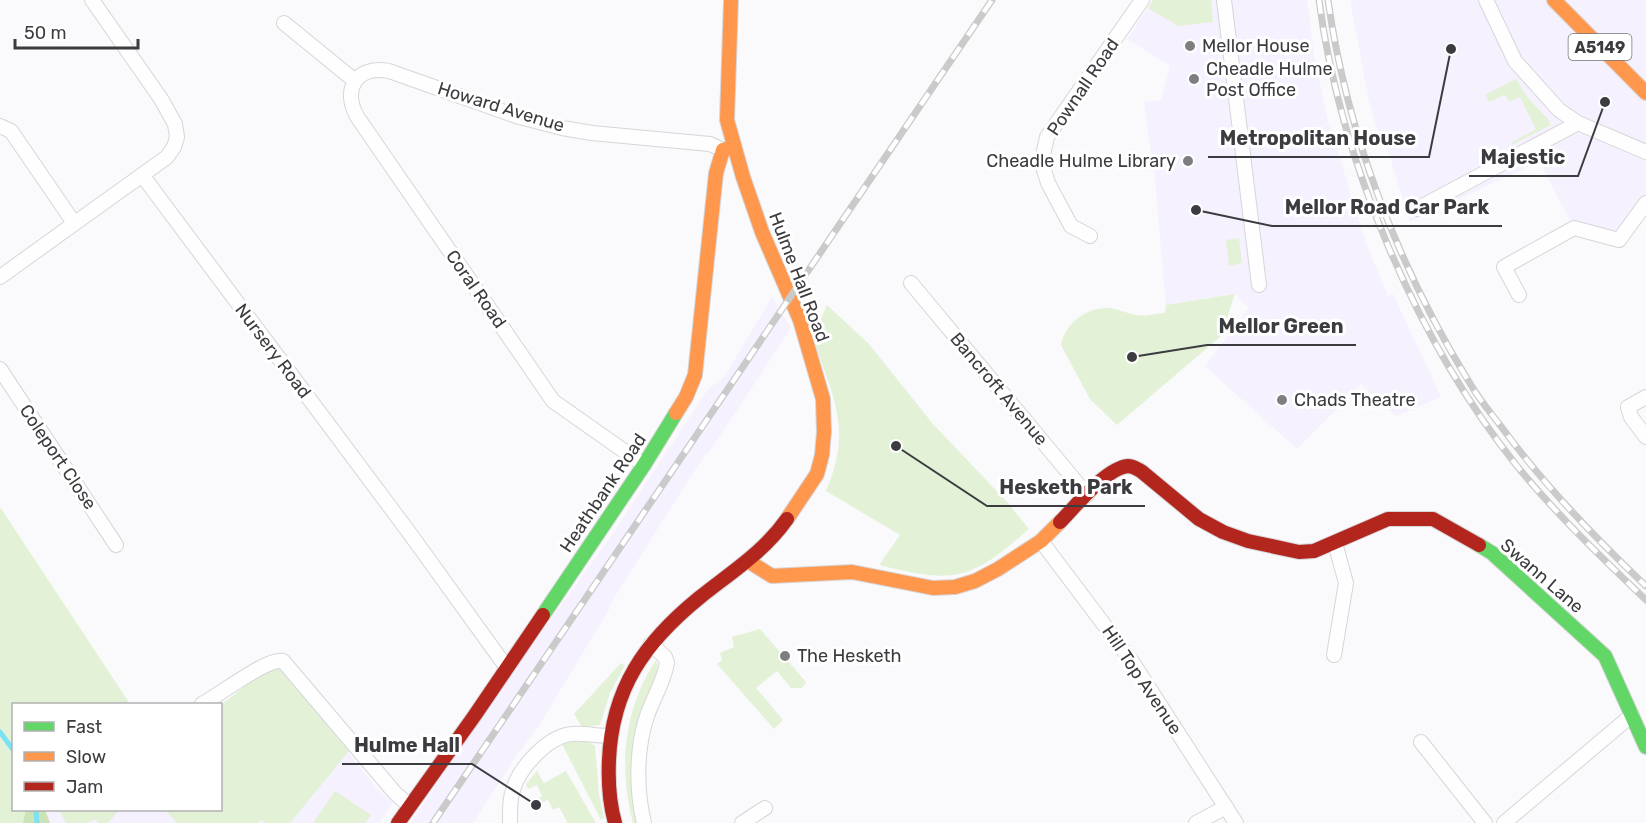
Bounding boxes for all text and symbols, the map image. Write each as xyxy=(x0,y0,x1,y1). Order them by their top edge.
scale bar xyxy=(15,12,138,50)
text: 50 m xyxy=(24,22,67,44)
street label: Pownall Road xyxy=(1042,34,1124,140)
road number: A5149 xyxy=(1568,34,1632,60)
place label: Mellor House xyxy=(1202,35,1310,57)
marker: Mellor House xyxy=(1183,39,1197,53)
place label: Cheadle Hulme Post Office xyxy=(1206,58,1333,101)
marker: Cheadle Hulme Post Office xyxy=(1187,72,1201,86)
street label: Howard Avenue xyxy=(435,77,567,137)
callout: Metropolitan House xyxy=(1208,119,1429,157)
text: Metropolitan House xyxy=(1220,126,1416,150)
callout: Majestic xyxy=(1469,138,1578,176)
text: Majestic xyxy=(1481,145,1566,169)
place label: Cheadle Hulme Library xyxy=(986,150,1176,172)
marker: Cheadle Hulme Library xyxy=(1181,154,1195,168)
callout: Mellor Road Car Park xyxy=(1272,188,1502,226)
text: Mellor Road Car Park xyxy=(1285,195,1489,219)
street label: Hulme Hall Road xyxy=(764,209,834,345)
street label: Coral Road xyxy=(441,246,511,332)
street label: Nursery Road xyxy=(230,299,316,403)
callout: Mellor Green xyxy=(1207,307,1356,345)
text: Mellor Green xyxy=(1218,314,1344,338)
street label: Bancroft Avenue xyxy=(945,328,1053,450)
place label: Chads Theatre xyxy=(1294,389,1415,411)
marker: Chads Theatre xyxy=(1275,393,1289,407)
street label: Coleport Close xyxy=(15,400,101,514)
street label: Heathbank Road xyxy=(555,429,651,557)
callout: Hesketh Park xyxy=(987,468,1145,506)
text: Hesketh Park xyxy=(999,475,1133,499)
street label: Swann Lane xyxy=(1496,534,1588,618)
street label: Hill Top Avenue xyxy=(1097,621,1187,739)
place label: The Hesketh xyxy=(797,645,902,667)
marker: The Hesketh xyxy=(778,649,792,663)
legend xyxy=(12,703,222,811)
text: Fast xyxy=(66,716,102,738)
callout: Hulme Hall xyxy=(342,726,472,764)
text: Hulme Hall xyxy=(354,733,460,757)
text: Slow xyxy=(66,746,106,768)
text: Jam xyxy=(66,776,103,798)

